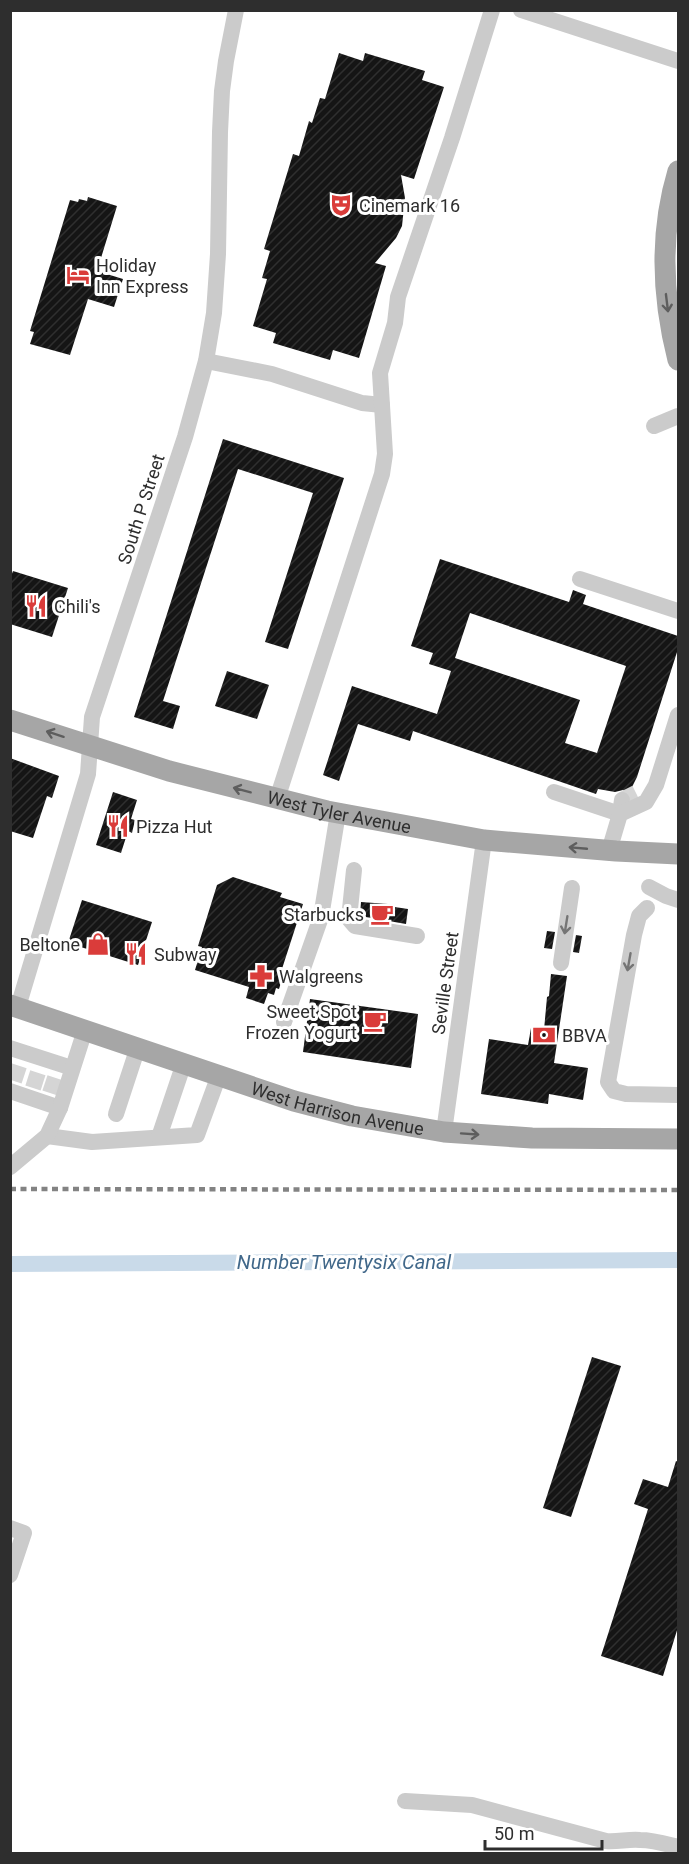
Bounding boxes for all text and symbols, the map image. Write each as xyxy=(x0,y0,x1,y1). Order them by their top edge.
theatre icon: Cinemark 16 xyxy=(328,192,354,218)
place label: Cinemark 16 xyxy=(359,195,460,216)
place label: Holiday Inn Express xyxy=(96,255,189,297)
hotel icon: Holiday Inn Express xyxy=(65,262,91,288)
one-way arrow xyxy=(662,293,673,312)
street label: South P Street xyxy=(113,451,169,567)
restaurant icon: Chili's xyxy=(23,593,49,619)
place label: Chili's xyxy=(54,596,101,617)
one-way arrow xyxy=(46,728,65,739)
one-way arrow xyxy=(232,784,251,796)
street label: West Tyler Avenue xyxy=(265,786,413,837)
restaurant icon: Pizza Hut xyxy=(105,813,131,839)
place label: Pizza Hut xyxy=(136,816,213,837)
one-way arrow xyxy=(569,842,589,853)
cafe icon: Starbucks xyxy=(369,901,395,927)
place label: Starbucks xyxy=(284,904,364,925)
one-way arrow xyxy=(561,915,572,934)
street label: Seville Street xyxy=(427,930,463,1036)
shop icon: Beltone xyxy=(85,931,111,957)
place label: Beltone xyxy=(19,934,80,955)
restaurant icon: Subway xyxy=(123,941,149,967)
place label: Subway xyxy=(154,944,217,965)
one-way arrow xyxy=(623,952,634,971)
pharmacy icon: Walgreens xyxy=(248,963,274,989)
place label: Walgreens xyxy=(279,966,363,987)
place label: Sweet Spot Frozen Yogurt xyxy=(246,1001,357,1043)
cafe icon: Sweet Spot Frozen Yogurt xyxy=(362,1008,388,1034)
bank icon: BBVA xyxy=(531,1022,557,1048)
place label: BBVA xyxy=(562,1025,607,1046)
street label: West Harrison Avenue xyxy=(249,1077,426,1139)
one-way arrow xyxy=(459,1129,479,1140)
water label: Number Twentysix Canal xyxy=(237,1250,451,1274)
scale bar xyxy=(485,1813,602,1851)
text: 50 m xyxy=(494,1823,534,1844)

